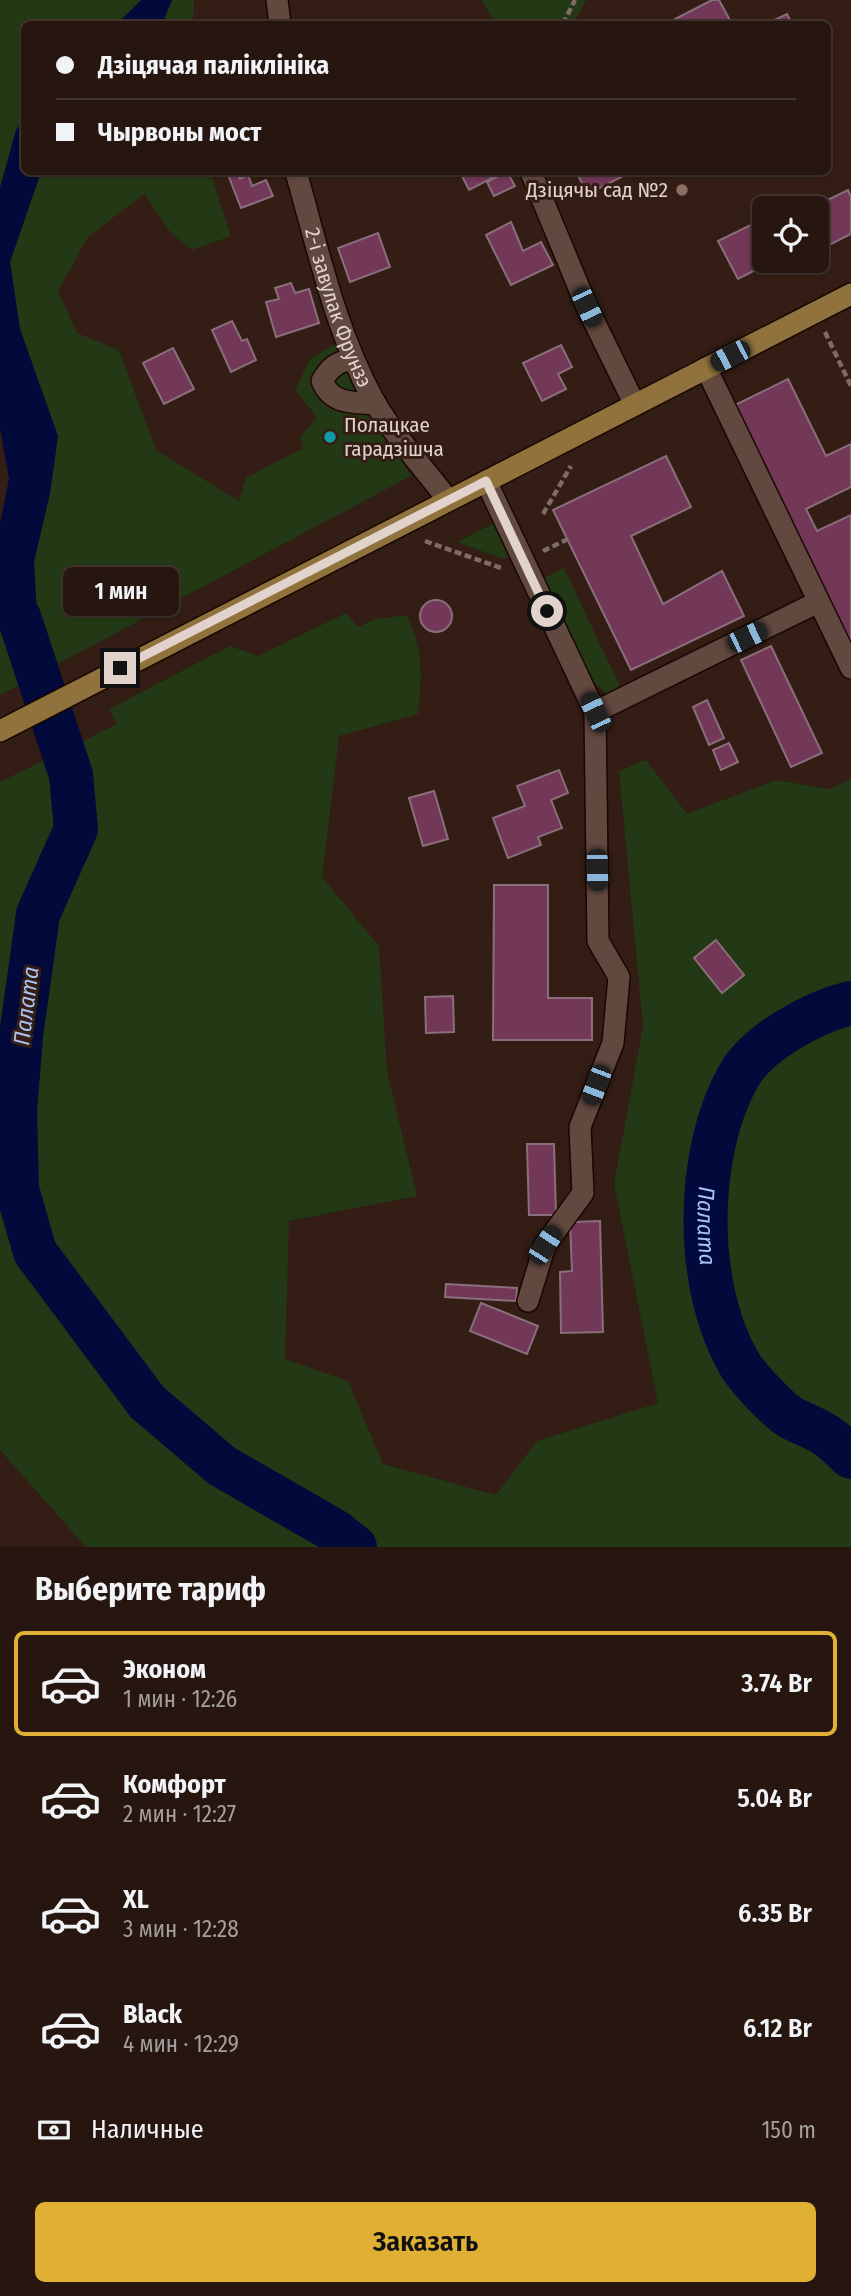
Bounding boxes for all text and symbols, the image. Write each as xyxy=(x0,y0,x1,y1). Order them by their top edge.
text: Дзіцячая паліклініка xyxy=(98,50,329,81)
text: Чырвоны мост xyxy=(98,117,261,148)
place label: Дзіцячы сад №2 xyxy=(525,177,668,203)
marker: Дзіцячы сад №2 xyxy=(674,182,690,198)
map controls xyxy=(752,196,829,273)
button: locate xyxy=(752,196,829,273)
street label: 2-і завулак Фрунзэ xyxy=(299,225,378,392)
car xyxy=(569,284,606,330)
car xyxy=(707,337,754,375)
place label: Полацкае гарадзішча xyxy=(344,412,444,462)
marker: Полацкае гарадзішча xyxy=(322,429,338,445)
callout: 1 мин xyxy=(62,566,178,616)
text: 1 мин xyxy=(94,577,148,605)
route start xyxy=(531,595,563,627)
car xyxy=(724,618,771,656)
route end xyxy=(104,652,136,684)
car xyxy=(577,689,614,735)
car xyxy=(587,849,608,891)
water label: Палата xyxy=(7,965,45,1047)
car xyxy=(579,1062,614,1108)
water label: Палата xyxy=(691,1185,722,1267)
car xyxy=(525,1222,566,1268)
text: Выберите тариф xyxy=(35,1570,266,1608)
icon: car xyxy=(39,1652,102,1715)
text: Эконом xyxy=(123,1654,206,1685)
text: 3.74 Br xyxy=(741,1668,812,1699)
text: 1 мин · 12:26 xyxy=(123,1685,237,1713)
icon: car xyxy=(39,1767,102,1830)
text: Комфорт xyxy=(123,1769,226,1800)
text: 5.04 Br xyxy=(737,1783,812,1814)
text: 2 мин · 12:27 xyxy=(123,1800,236,1828)
icon: car xyxy=(39,1882,102,1945)
text: XL xyxy=(123,1884,149,1915)
text: 6.35 Br xyxy=(738,1898,812,1929)
text: 3 мин · 12:28 xyxy=(123,1915,239,1943)
icon: car xyxy=(39,1997,102,2060)
text: Black xyxy=(123,1999,182,2030)
text: 6.12 Br xyxy=(743,2013,812,2044)
text: 4 мин · 12:29 xyxy=(123,2030,239,2058)
icon: cash xyxy=(35,2111,73,2149)
text: Наличные xyxy=(91,2114,204,2145)
text: 150 m xyxy=(761,2116,816,2144)
button: Заказать xyxy=(35,2202,816,2282)

